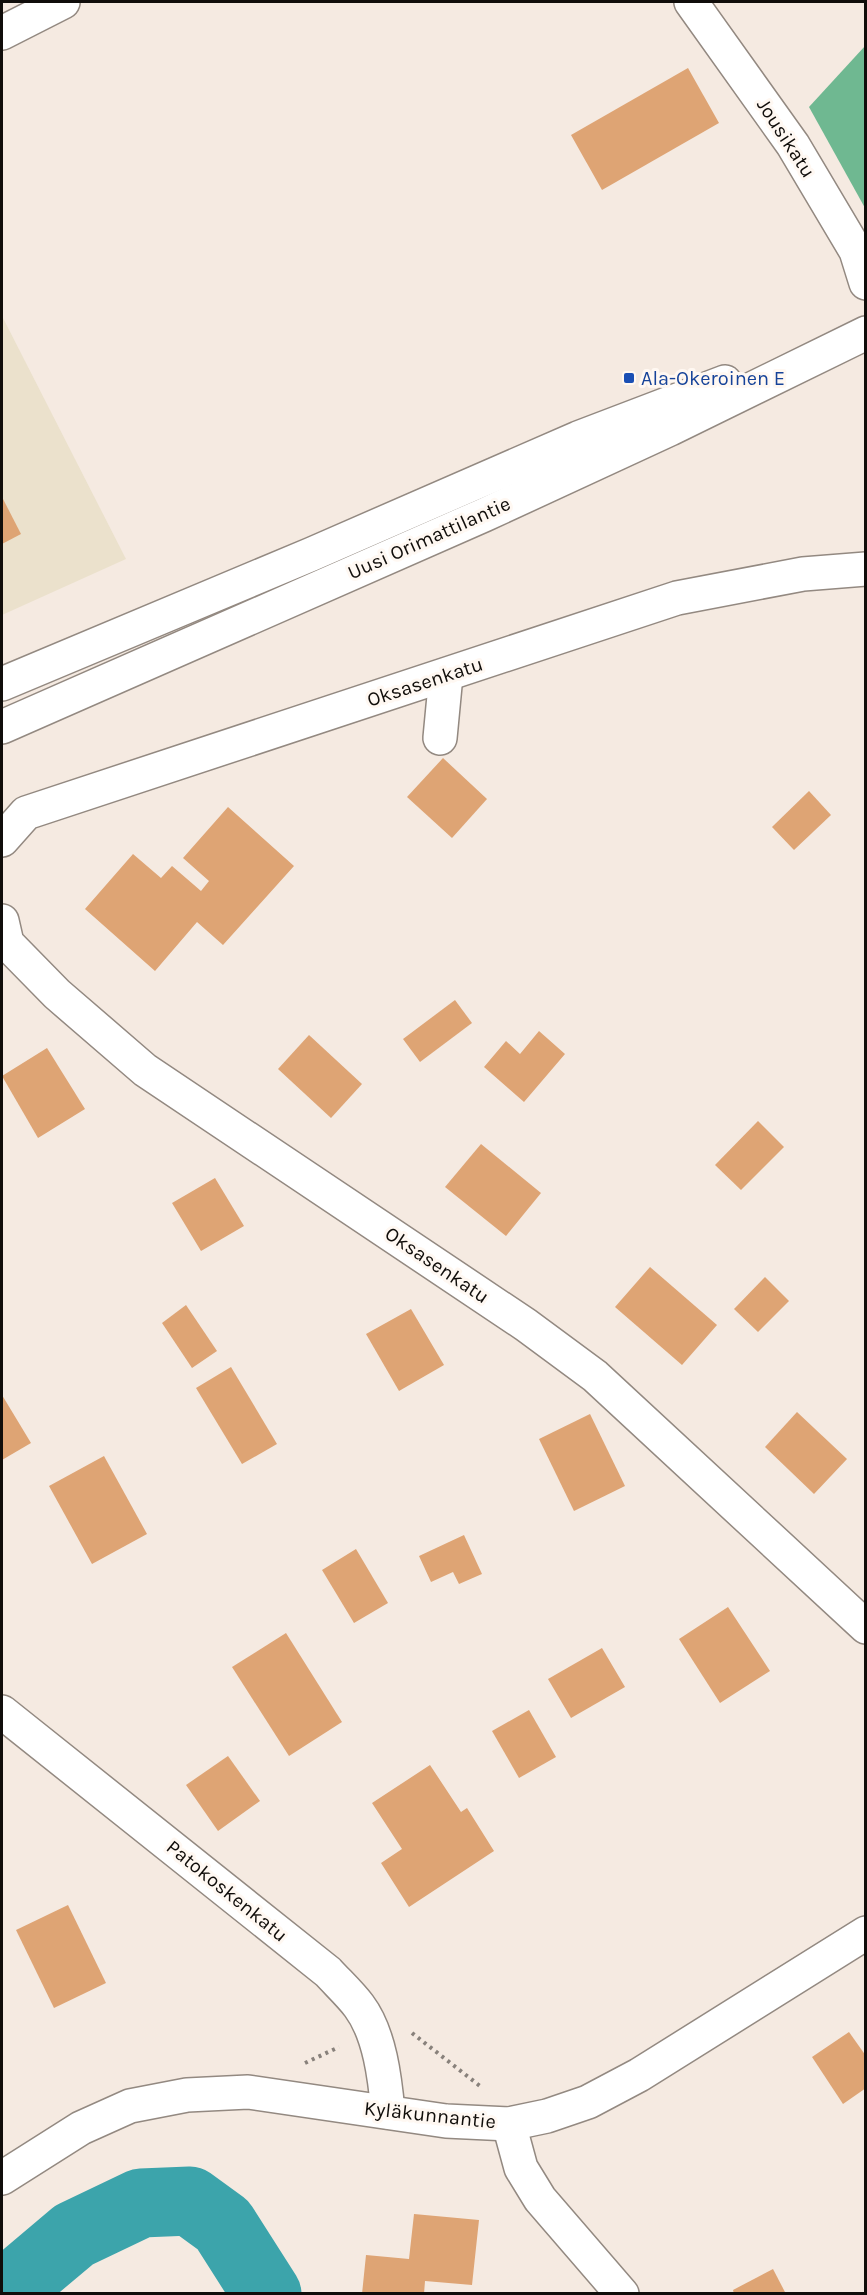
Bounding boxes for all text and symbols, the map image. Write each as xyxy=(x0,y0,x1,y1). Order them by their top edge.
street label: Jousikatu xyxy=(752,94,820,182)
place label: Ala-Okeroinen E xyxy=(641,367,785,390)
marker: Ala-Okeroinen E xyxy=(622,371,636,385)
street label: Uusi Orimattilantie xyxy=(344,492,514,584)
street label: Oksasenkatu xyxy=(364,652,486,712)
street label: Oksasenkatu xyxy=(381,1222,493,1308)
street label: Patokoskenkatu xyxy=(162,1835,292,1947)
street label: Kyläkunnantie xyxy=(363,2097,497,2133)

